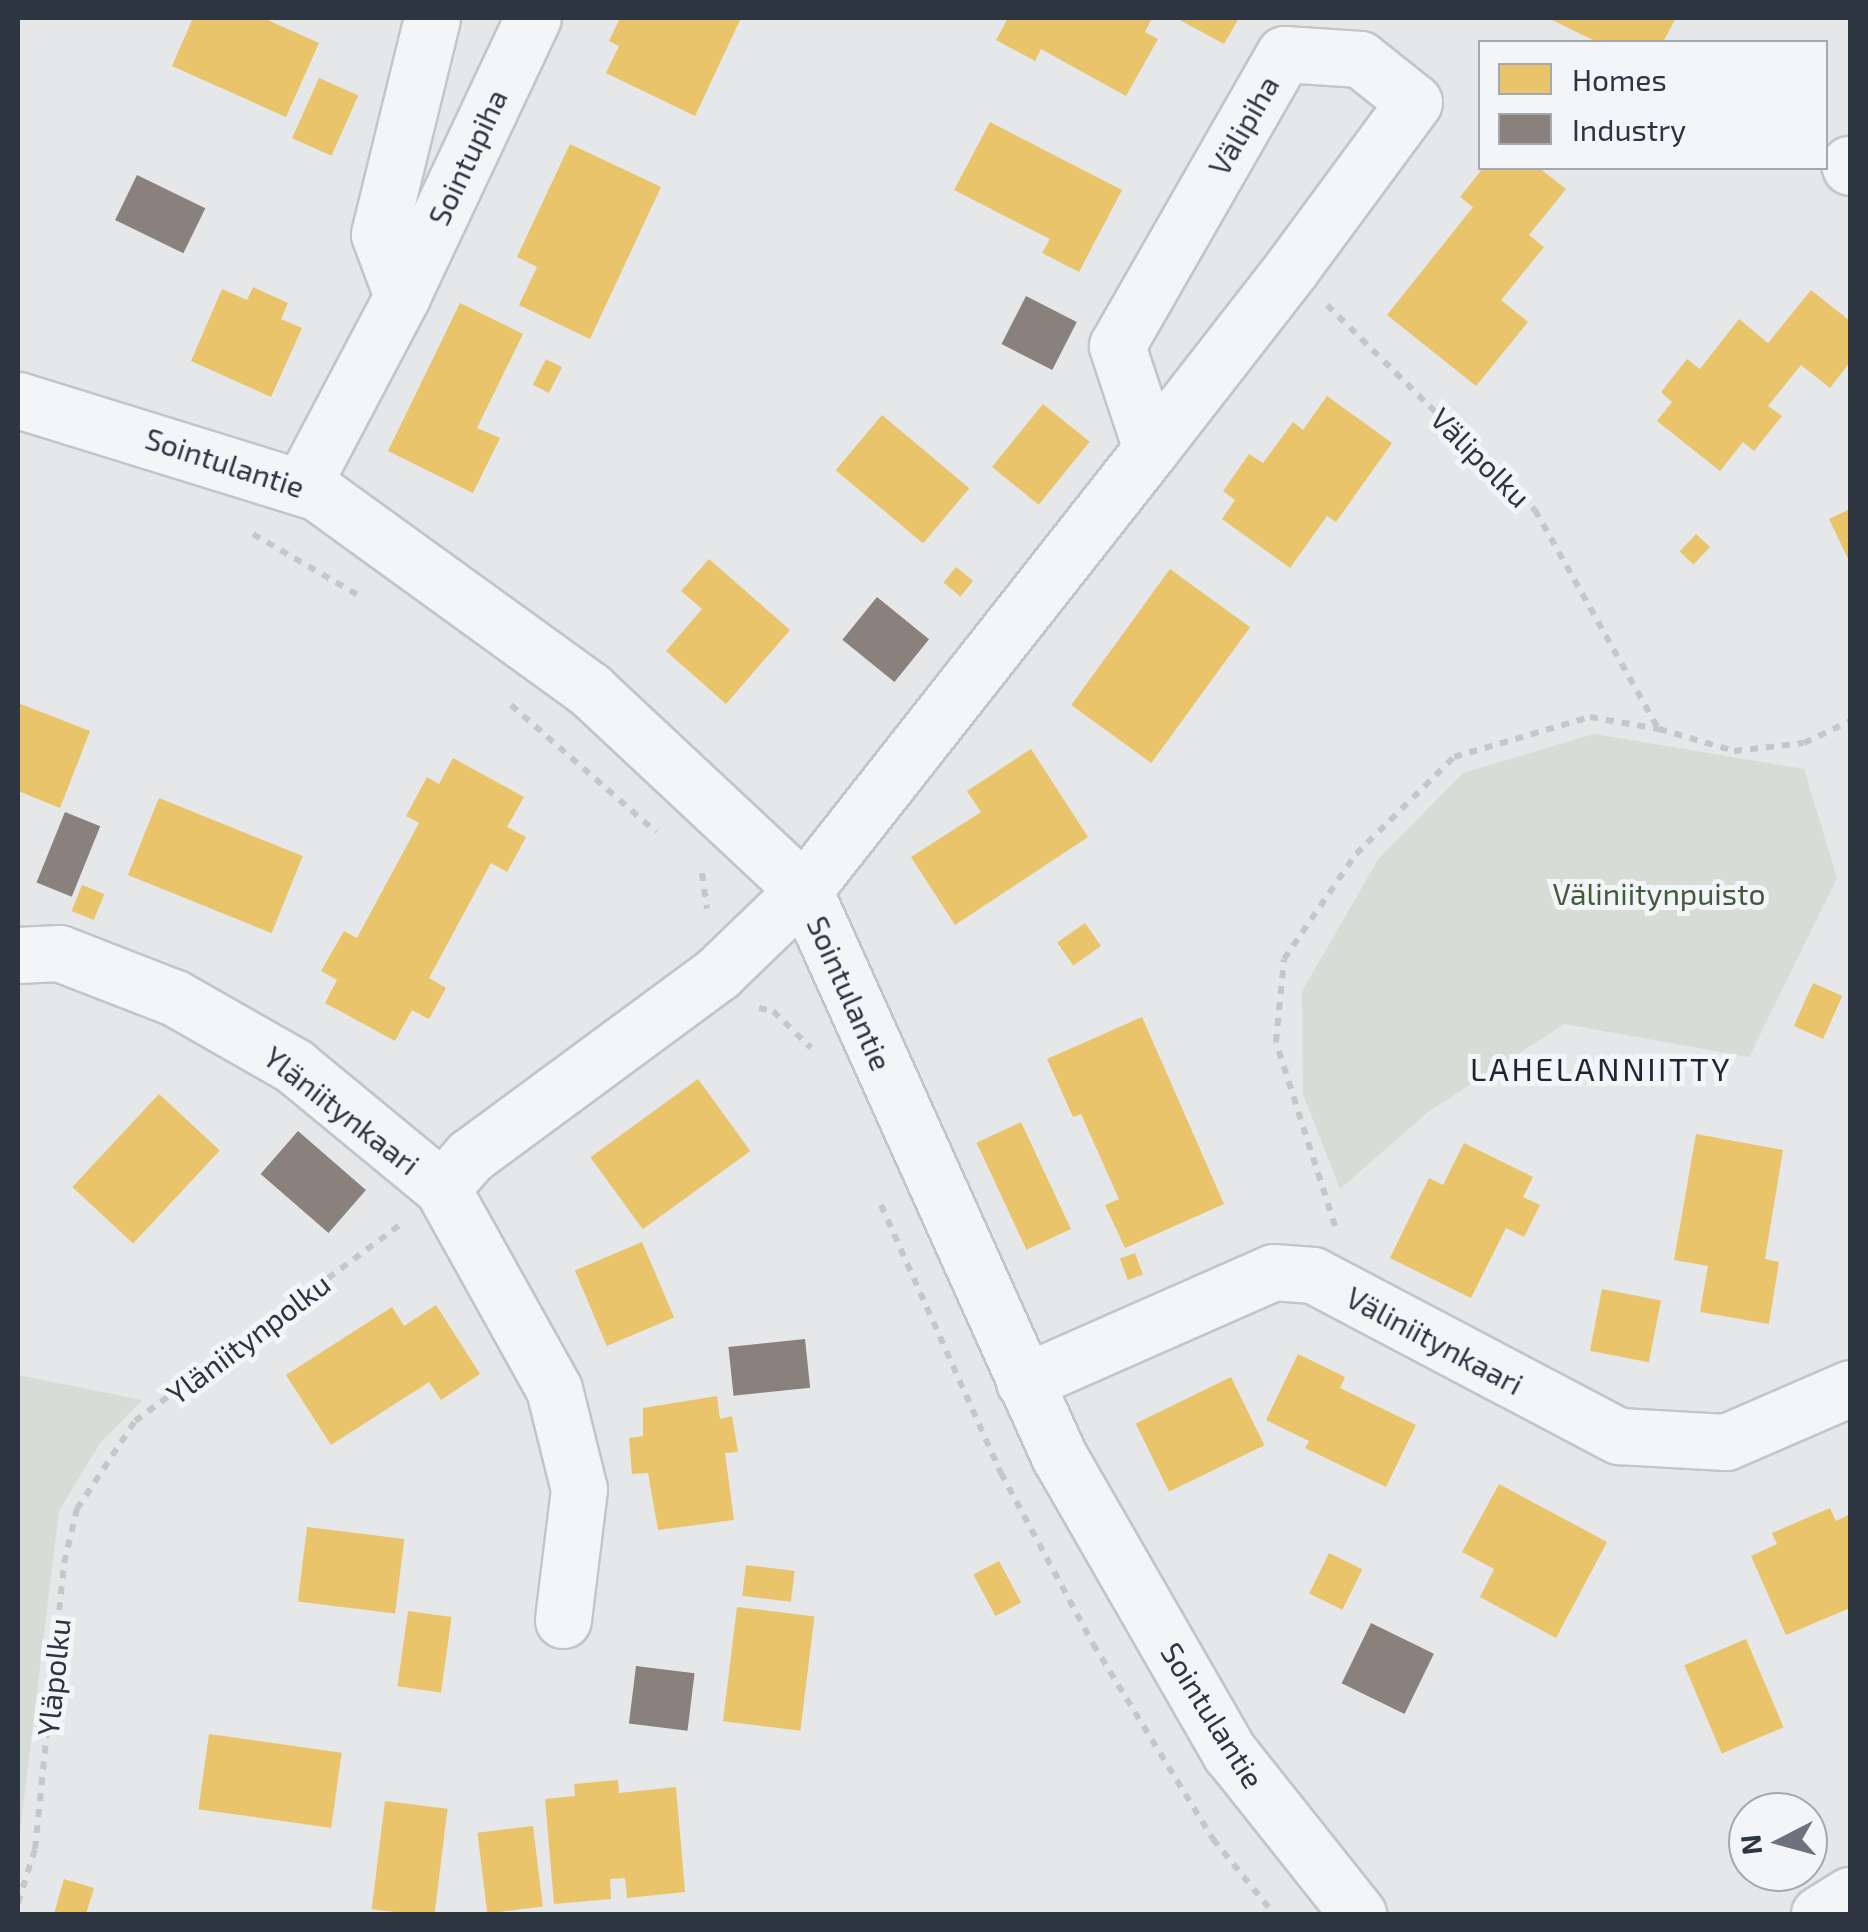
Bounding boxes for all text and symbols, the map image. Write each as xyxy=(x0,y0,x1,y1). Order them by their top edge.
legend xyxy=(1478,40,1828,170)
text: Homes xyxy=(1572,61,1667,97)
street label: Välipiha xyxy=(1200,69,1286,181)
street label: Sointupiha xyxy=(420,83,514,231)
text: Industry xyxy=(1572,111,1686,147)
street label: Välipolku xyxy=(1424,400,1538,514)
street label: Sointulantie xyxy=(141,419,309,505)
park label: Väliniitynpuisto xyxy=(1553,875,1765,911)
street label: Sointulantie xyxy=(800,910,900,1076)
street label: Yläniitynkaari xyxy=(257,1038,427,1182)
district label: LAHELANNIITTY xyxy=(1470,1049,1732,1087)
street label: Yläniitynpolku xyxy=(159,1265,337,1411)
street label: Väliniitynkaari xyxy=(1340,1278,1530,1402)
street label: Yläpolku xyxy=(29,1616,77,1738)
street label: Sointulantie xyxy=(1154,1635,1272,1795)
north arrow xyxy=(1728,1792,1828,1892)
text: N xyxy=(1732,1833,1768,1857)

